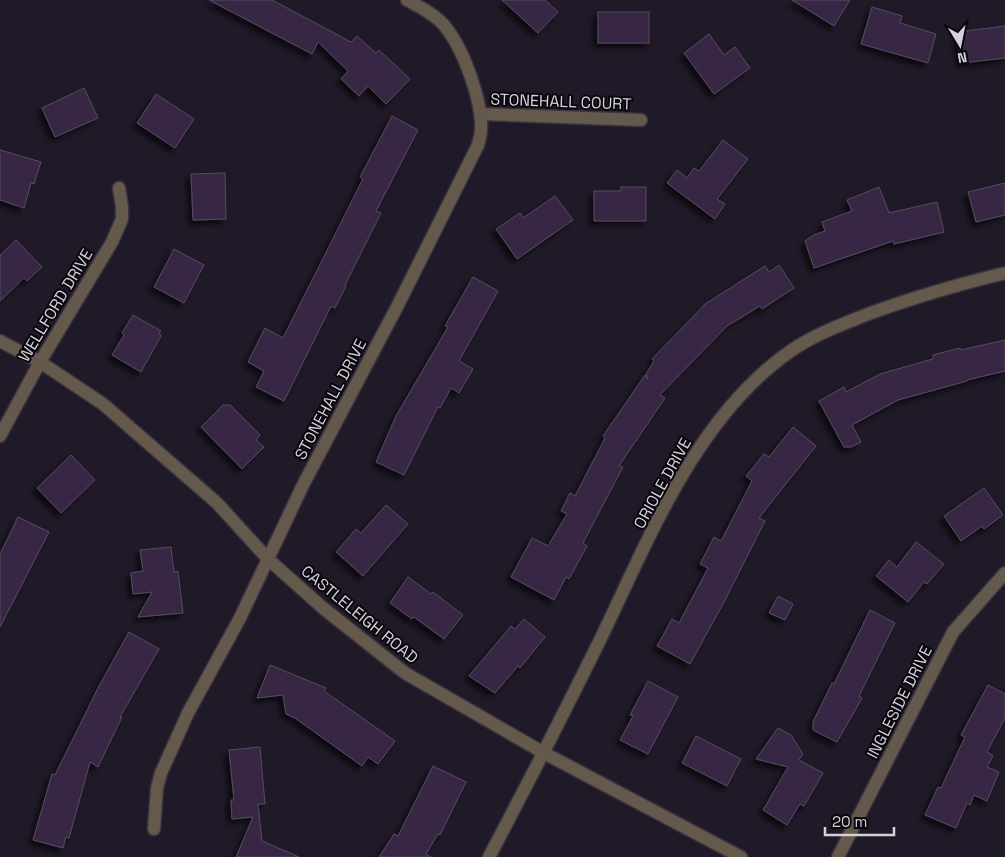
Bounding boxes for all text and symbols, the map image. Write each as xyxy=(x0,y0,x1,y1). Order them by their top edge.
north arrow xyxy=(935,20,985,70)
text: N xyxy=(956,48,968,67)
street label: STONEHALL COURT xyxy=(490,89,632,114)
street label: WELLFORD DRIVE xyxy=(13,245,97,366)
street label: STONEHALL DRIVE xyxy=(290,335,371,463)
street label: ORIOLE DRIVE xyxy=(629,434,696,532)
street label: CASTLELEIGH ROAD xyxy=(297,561,423,668)
street label: INGLESIDE DRIVE xyxy=(862,642,937,762)
scale bar xyxy=(825,804,894,836)
text: 20 m xyxy=(832,812,867,831)

